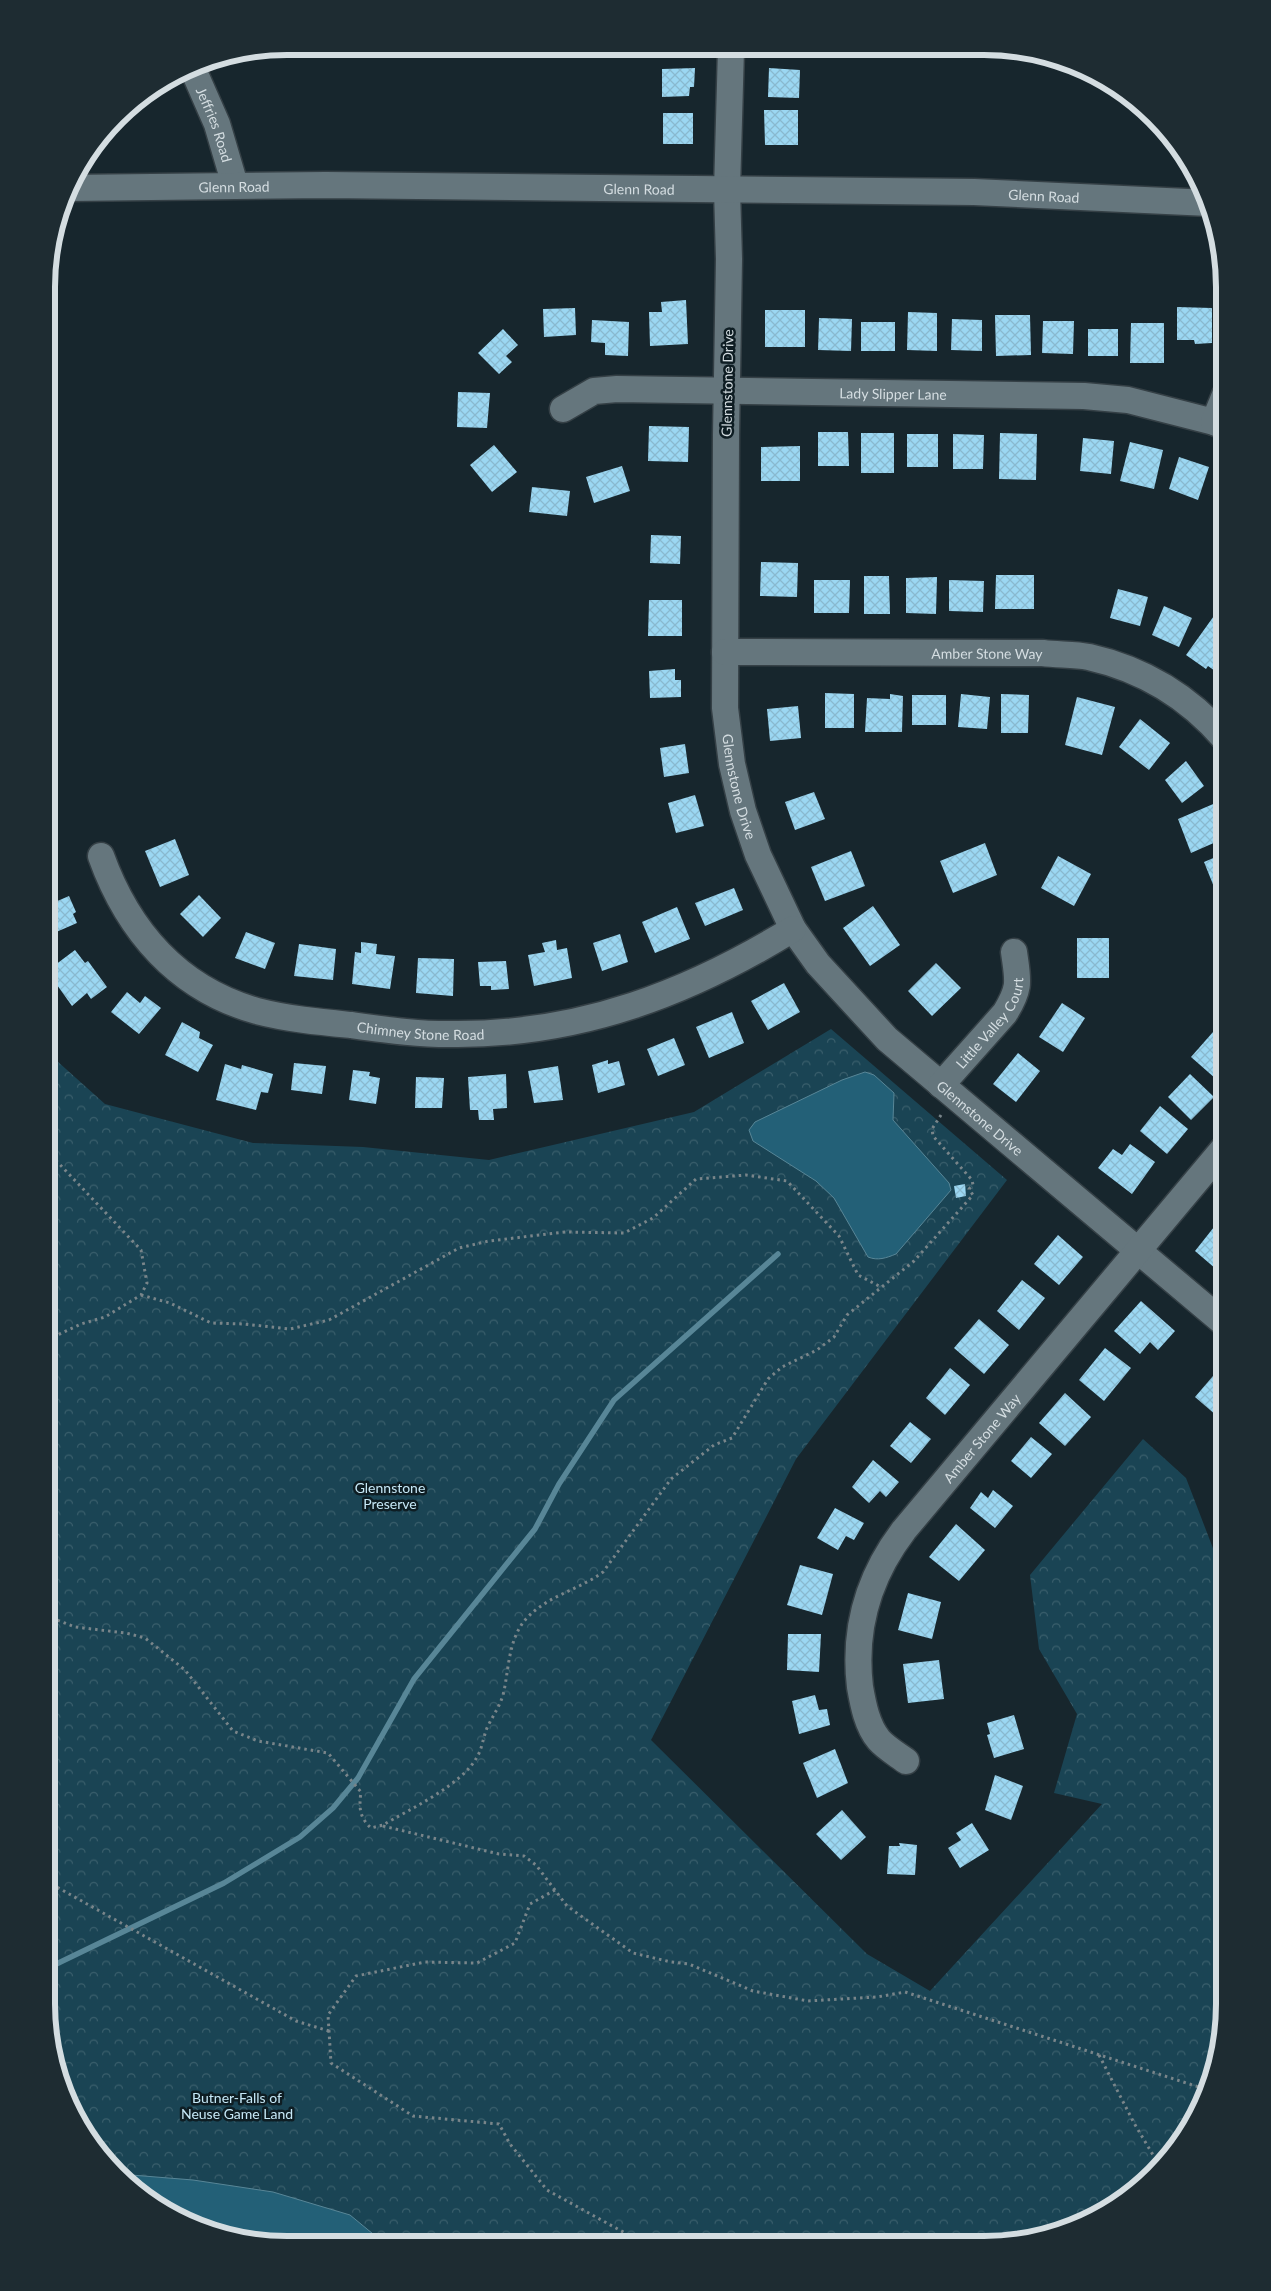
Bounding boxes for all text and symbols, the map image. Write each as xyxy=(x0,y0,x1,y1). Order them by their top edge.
street label: Jeffries Road xyxy=(193,84,236,164)
street label: Glenn Road xyxy=(198,177,270,195)
street label: Glenn Road xyxy=(603,179,675,197)
street label: Glenn Road xyxy=(1008,185,1080,205)
street label: Glennstone Drive xyxy=(718,329,736,437)
street label: Lady Slipper Lane xyxy=(839,384,947,402)
street label: Amber Stone Way xyxy=(931,644,1043,662)
street label: Glennstone Drive xyxy=(720,733,760,841)
street label: Little Valley Court xyxy=(952,978,1026,1072)
street label: Chimney Stone Road xyxy=(356,1017,485,1043)
street label: Glennstone Drive xyxy=(934,1076,1027,1159)
street label: Amber Stone Way xyxy=(939,1389,1024,1486)
park label: Glennstone Preserve xyxy=(355,1479,425,1512)
park label: Butner-Falls of Neuse Game Land xyxy=(181,2089,293,2122)

